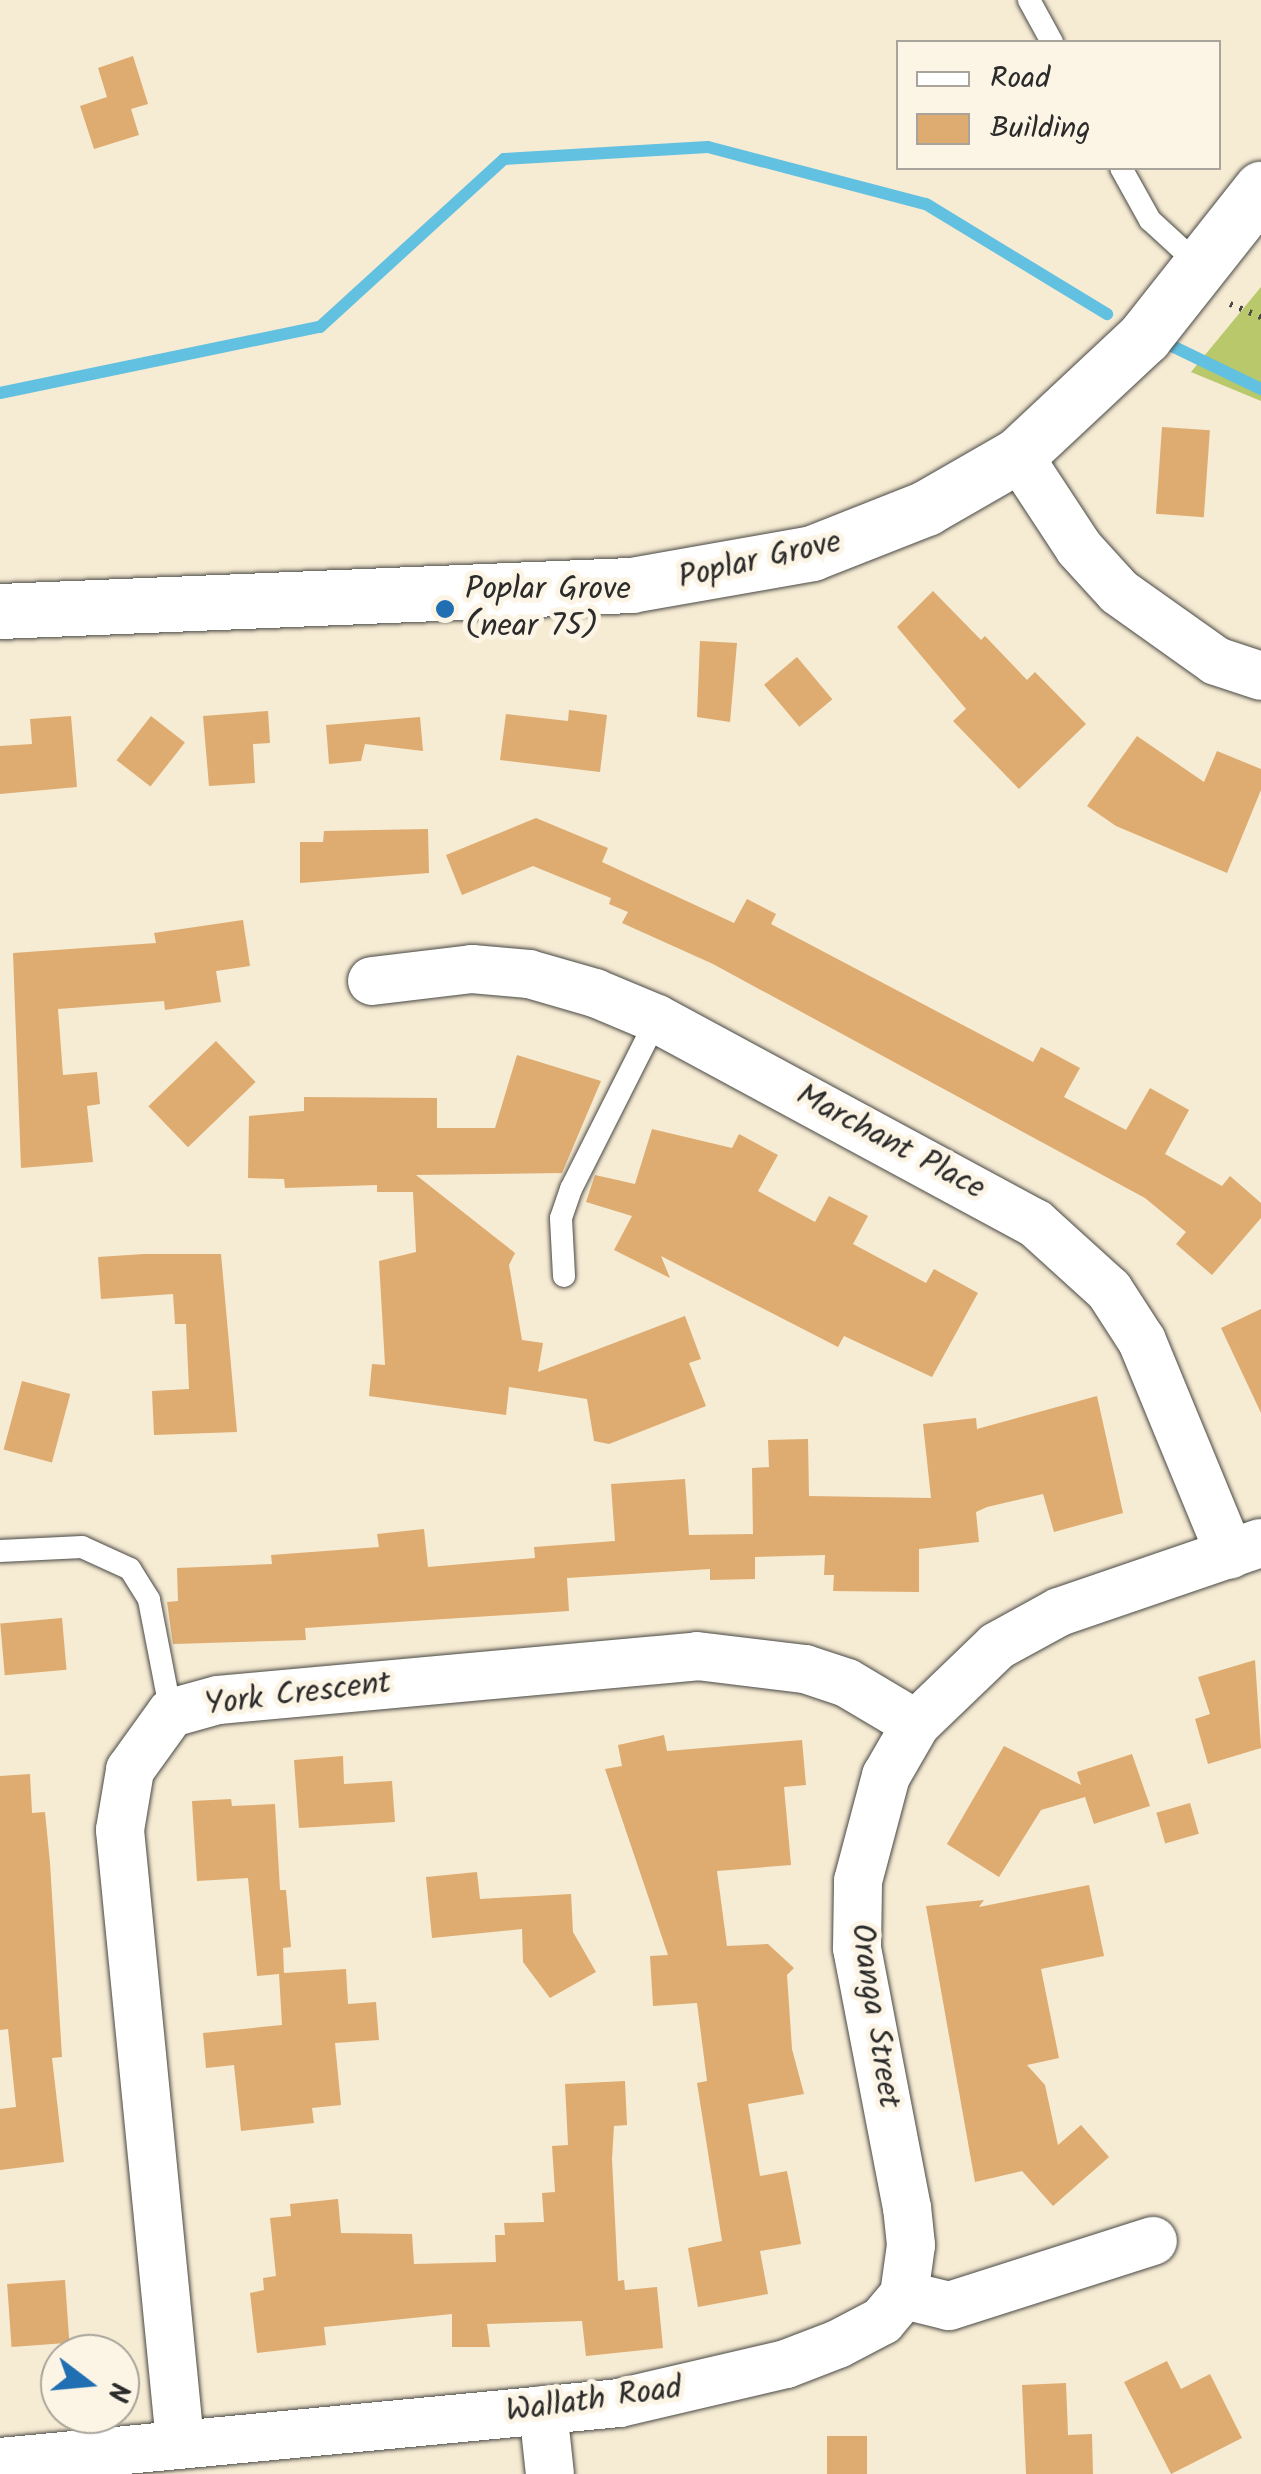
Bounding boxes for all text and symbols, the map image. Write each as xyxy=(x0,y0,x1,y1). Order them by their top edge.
legend xyxy=(896,40,1221,170)
text: Road xyxy=(990,55,1050,103)
text: Building xyxy=(990,105,1090,153)
street label: Poplar Grove xyxy=(675,524,845,598)
place label: Poplar Grove (near 75) xyxy=(465,572,631,647)
marker: Poplar Grove (near 75) xyxy=(434,598,456,620)
street label: Marchant Place xyxy=(789,1077,991,1209)
street label: York Crescent xyxy=(203,1665,393,1725)
street label: Oranga Street xyxy=(840,1921,908,2111)
north arrow xyxy=(40,2334,140,2434)
street label: Wallath Road xyxy=(504,2370,684,2432)
text: N xyxy=(93,2377,141,2407)

